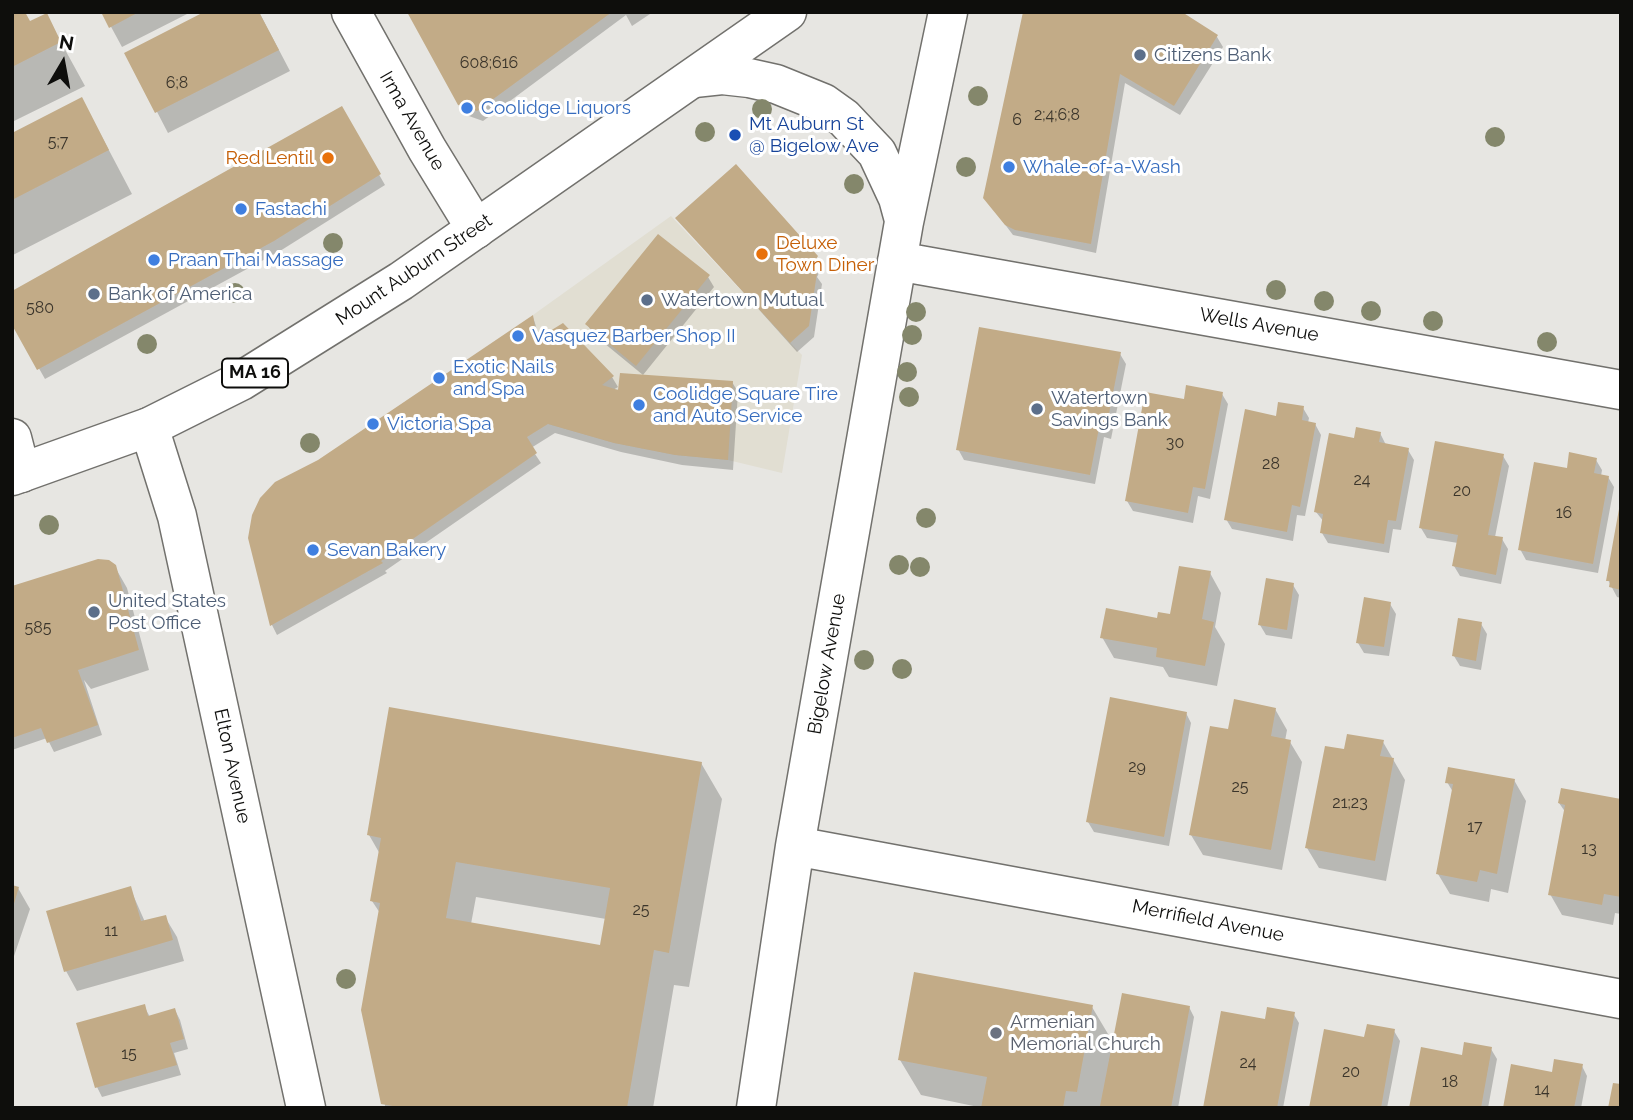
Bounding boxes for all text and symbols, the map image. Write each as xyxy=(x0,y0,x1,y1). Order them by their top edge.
north arrow xyxy=(28,28,98,98)
text: N xyxy=(58,30,76,54)
place label: Citizens Bank xyxy=(1154,44,1271,66)
marker: Citizens Bank xyxy=(1132,47,1148,63)
house number: 608;616 xyxy=(460,53,518,73)
street label: Irma Avenue xyxy=(374,67,450,175)
house number: 6;8 xyxy=(166,73,188,93)
place label: Coolidge Liquors xyxy=(481,97,631,119)
marker: Coolidge Liquors xyxy=(459,100,475,116)
house number: 2;4;6;8 xyxy=(1034,105,1080,125)
house number: 6 xyxy=(1012,110,1022,130)
place label: Mt Auburn St @ Bigelow Ave xyxy=(749,113,879,157)
marker: Mt Auburn St @ Bigelow Ave xyxy=(727,127,743,143)
house number: 5;7 xyxy=(48,132,68,152)
place label: Red Lentil xyxy=(225,147,314,169)
marker: Red Lentil xyxy=(320,150,336,166)
place label: Whale-of-a-Wash xyxy=(1023,156,1181,178)
marker: Whale-of-a-Wash xyxy=(1001,159,1017,175)
place label: Fastachi xyxy=(255,198,327,220)
marker: Fastachi xyxy=(233,201,249,217)
street label: Mount Auburn Street xyxy=(332,209,496,331)
place label: Deluxe Town Diner xyxy=(776,232,874,276)
marker: Deluxe Town Diner xyxy=(754,246,770,262)
place label: Praan Thai Massage xyxy=(168,249,344,271)
marker: Praan Thai Massage xyxy=(146,252,162,268)
place label: Bank of America xyxy=(108,283,252,305)
marker: Bank of America xyxy=(86,286,102,302)
place label: Watertown Mutual xyxy=(661,289,824,311)
marker: Watertown Mutual xyxy=(639,292,655,308)
house number: 580 xyxy=(26,298,54,318)
street label: Wells Avenue xyxy=(1198,303,1320,347)
place label: Vasquez Barber Shop II xyxy=(532,325,736,347)
marker: Vasquez Barber Shop II xyxy=(510,328,526,344)
place label: Exotic Nails and Spa xyxy=(453,356,554,400)
road number: MA 16 xyxy=(222,358,288,388)
marker: Exotic Nails and Spa xyxy=(431,370,447,386)
place label: Coolidge Square Tire and Auto Service xyxy=(653,383,838,427)
place label: Watertown Savings Bank xyxy=(1051,387,1168,431)
marker: Coolidge Square Tire and Auto Service xyxy=(631,397,647,413)
marker: Watertown Savings Bank xyxy=(1029,401,1045,417)
place label: Victoria Spa xyxy=(387,413,492,435)
marker: Victoria Spa xyxy=(365,416,381,432)
house number: 30 xyxy=(1166,433,1184,453)
house number: 28 xyxy=(1262,454,1280,474)
house number: 24 xyxy=(1353,470,1371,490)
house number: 20 xyxy=(1453,481,1471,501)
house number: 16 xyxy=(1556,503,1572,523)
place label: Sevan Bakery xyxy=(327,539,446,561)
marker: Sevan Bakery xyxy=(305,542,321,558)
place label: United States Post Office xyxy=(108,590,226,634)
street label: Bigelow Avenue xyxy=(803,592,851,736)
marker: United States Post Office xyxy=(86,604,102,620)
house number: 585 xyxy=(25,618,51,638)
street label: Elton Avenue xyxy=(209,706,255,826)
house number: 29 xyxy=(1128,757,1146,777)
house number: 25 xyxy=(1231,777,1249,797)
house number: 21;23 xyxy=(1332,793,1368,813)
house number: 17 xyxy=(1467,817,1483,837)
house number: 13 xyxy=(1581,839,1597,859)
street label: Merrifield Avenue xyxy=(1130,895,1286,947)
house number: 25 xyxy=(632,900,650,920)
house number: 11 xyxy=(104,921,118,941)
place label: Armenian Memorial Church xyxy=(1010,1011,1161,1055)
marker: Armenian Memorial Church xyxy=(988,1025,1004,1041)
house number: 15 xyxy=(121,1044,137,1064)
house number: 24 xyxy=(1239,1053,1257,1073)
house number: 20 xyxy=(1342,1062,1360,1082)
house number: 18 xyxy=(1442,1072,1458,1092)
house number: 14 xyxy=(1534,1080,1550,1100)

